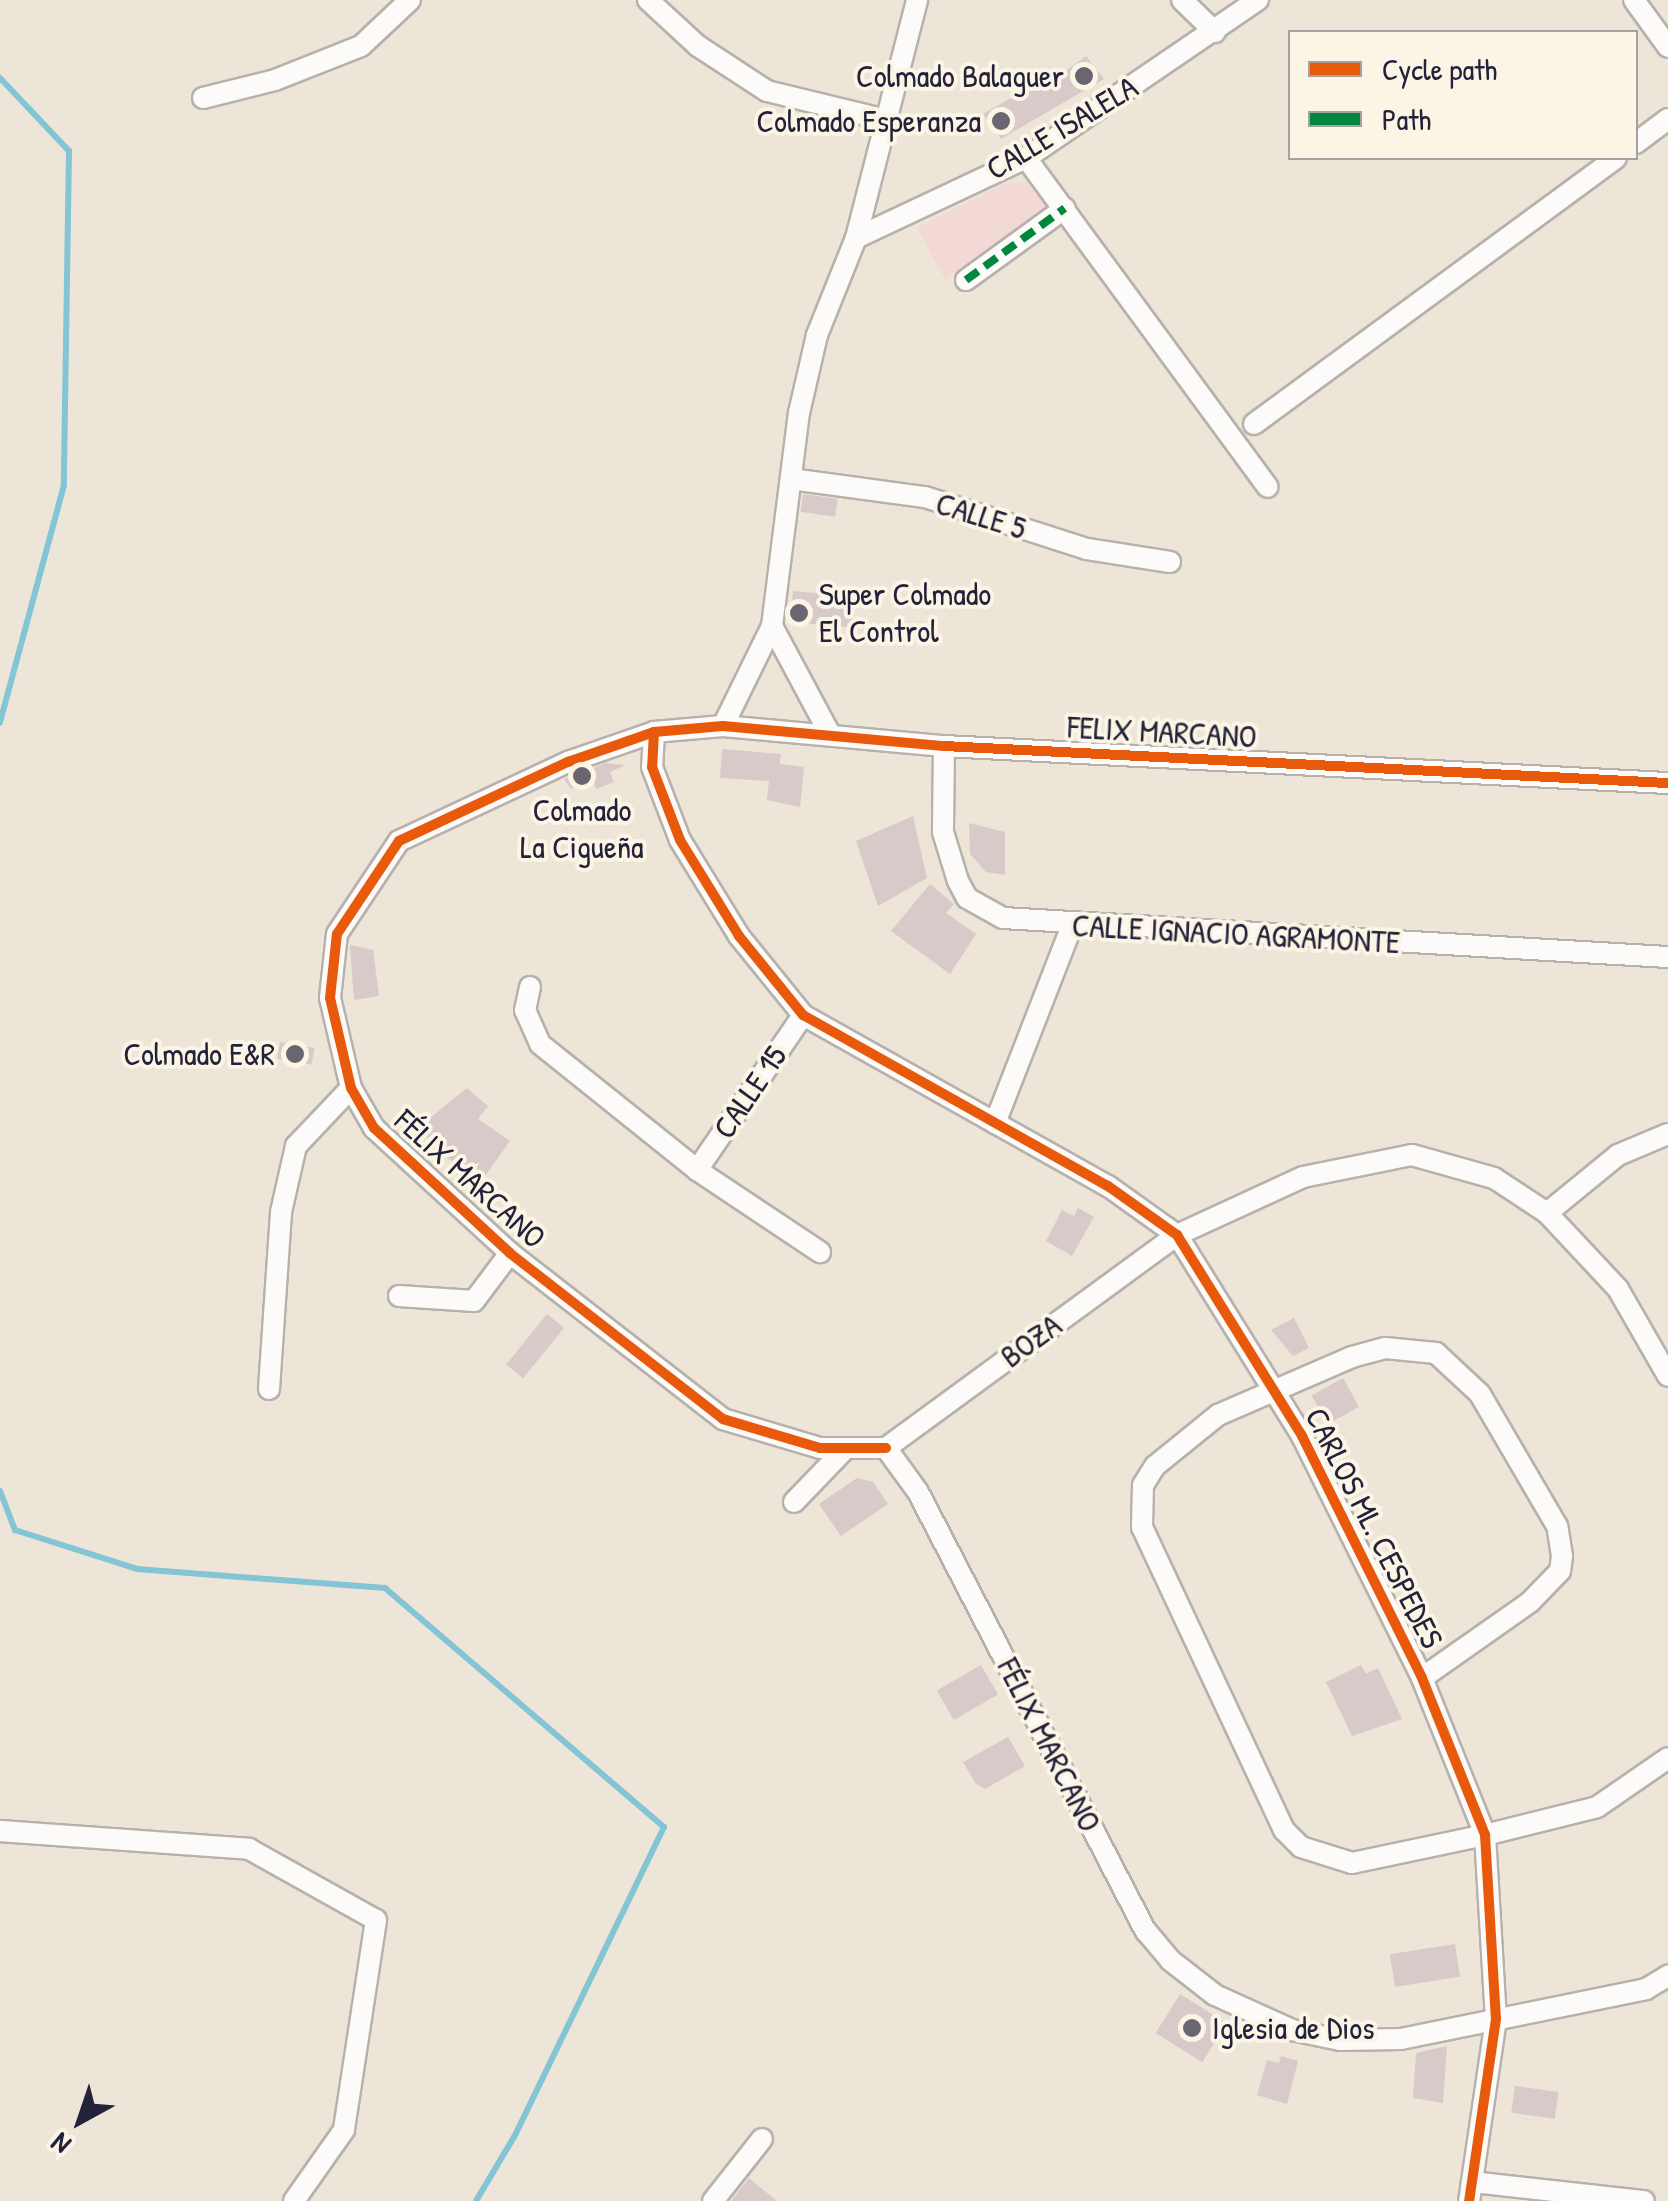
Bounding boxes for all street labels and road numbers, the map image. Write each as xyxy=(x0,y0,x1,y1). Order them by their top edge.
street label: CALLE ISALELA xyxy=(979,68,1145,188)
street label: CALLE 5 xyxy=(931,484,1031,548)
street label: FELIX MARCANO xyxy=(1066,708,1258,756)
street label: CALLE IGNACIO AGRAMONTE xyxy=(1071,906,1401,962)
street label: CALLE 15 xyxy=(705,1038,795,1146)
street label: FÉLIX MARCANO xyxy=(387,1101,553,1257)
street label: BOZA xyxy=(993,1306,1069,1376)
street label: CARLOS ML. CESPEDES xyxy=(1297,1401,1451,1655)
street label: FÉLIX MARCANO xyxy=(989,1652,1109,1838)

